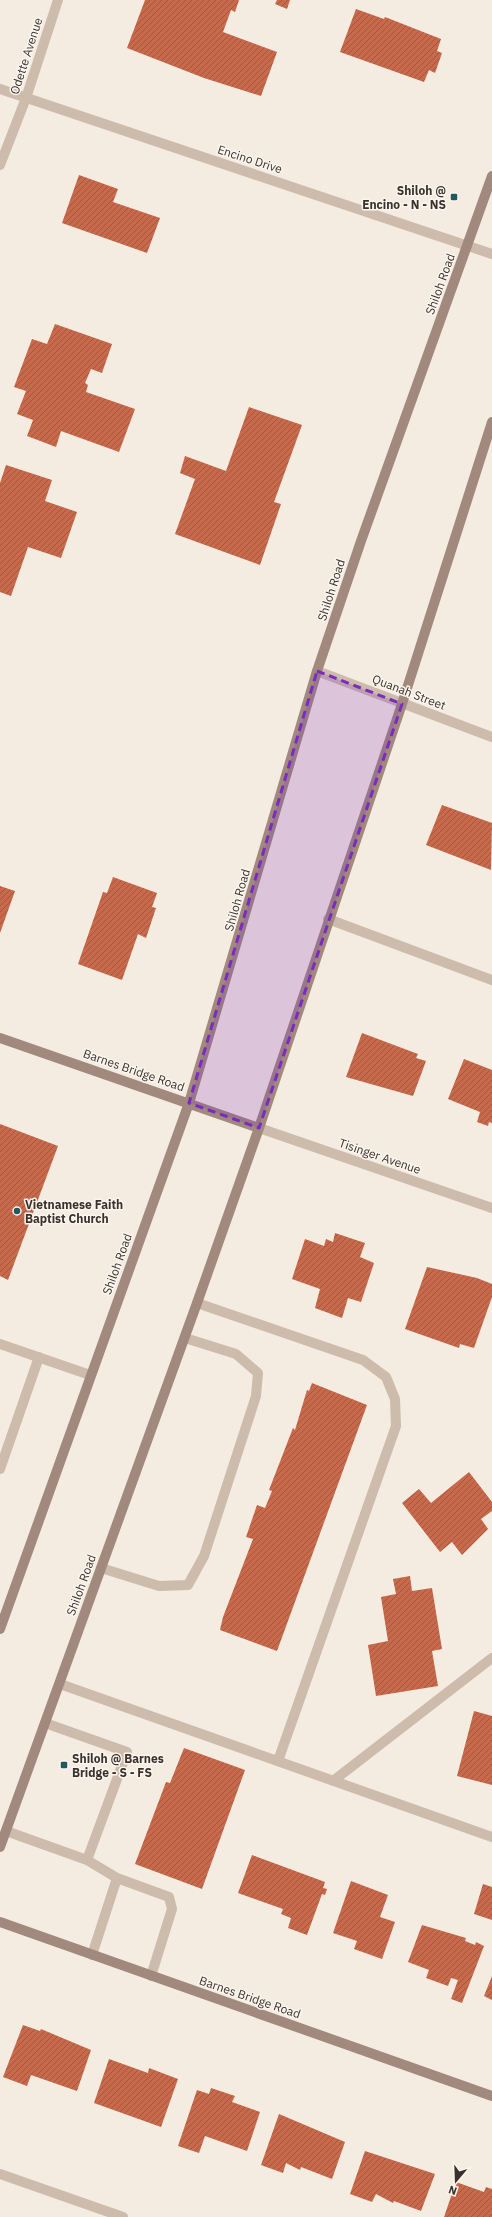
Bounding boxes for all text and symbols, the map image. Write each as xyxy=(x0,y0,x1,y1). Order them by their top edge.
street label: Odette Avenue xyxy=(7,15,46,96)
street label: Encino Drive xyxy=(216,142,285,177)
place label: Shiloh @ Encino - N - NS xyxy=(362,183,446,212)
marker: Shiloh @ Encino - N - NS xyxy=(449,192,459,202)
street label: Shiloh Road xyxy=(422,251,458,317)
street label: Shiloh Road xyxy=(314,557,348,623)
street label: Quanah Street xyxy=(370,671,448,713)
street label: Shiloh Road xyxy=(221,867,253,933)
street label: Barnes Bridge Road xyxy=(81,1046,187,1094)
street label: Tisinger Avenue xyxy=(337,1135,423,1177)
place label: Vietnamese Faith Baptist Church xyxy=(25,1197,123,1226)
marker: Vietnamese Faith Baptist Church xyxy=(12,1206,22,1216)
street label: Shiloh Road xyxy=(99,1231,135,1297)
street label: Shiloh Road xyxy=(63,1552,99,1618)
place label: Shiloh @ Barnes Bridge - S - FS xyxy=(72,1751,164,1780)
marker: Shiloh @ Barnes Bridge - S - FS xyxy=(59,1760,69,1770)
street label: Barnes Bridge Road xyxy=(197,1973,303,2021)
north arrow xyxy=(436,2161,476,2201)
text: N xyxy=(447,2183,459,2198)

